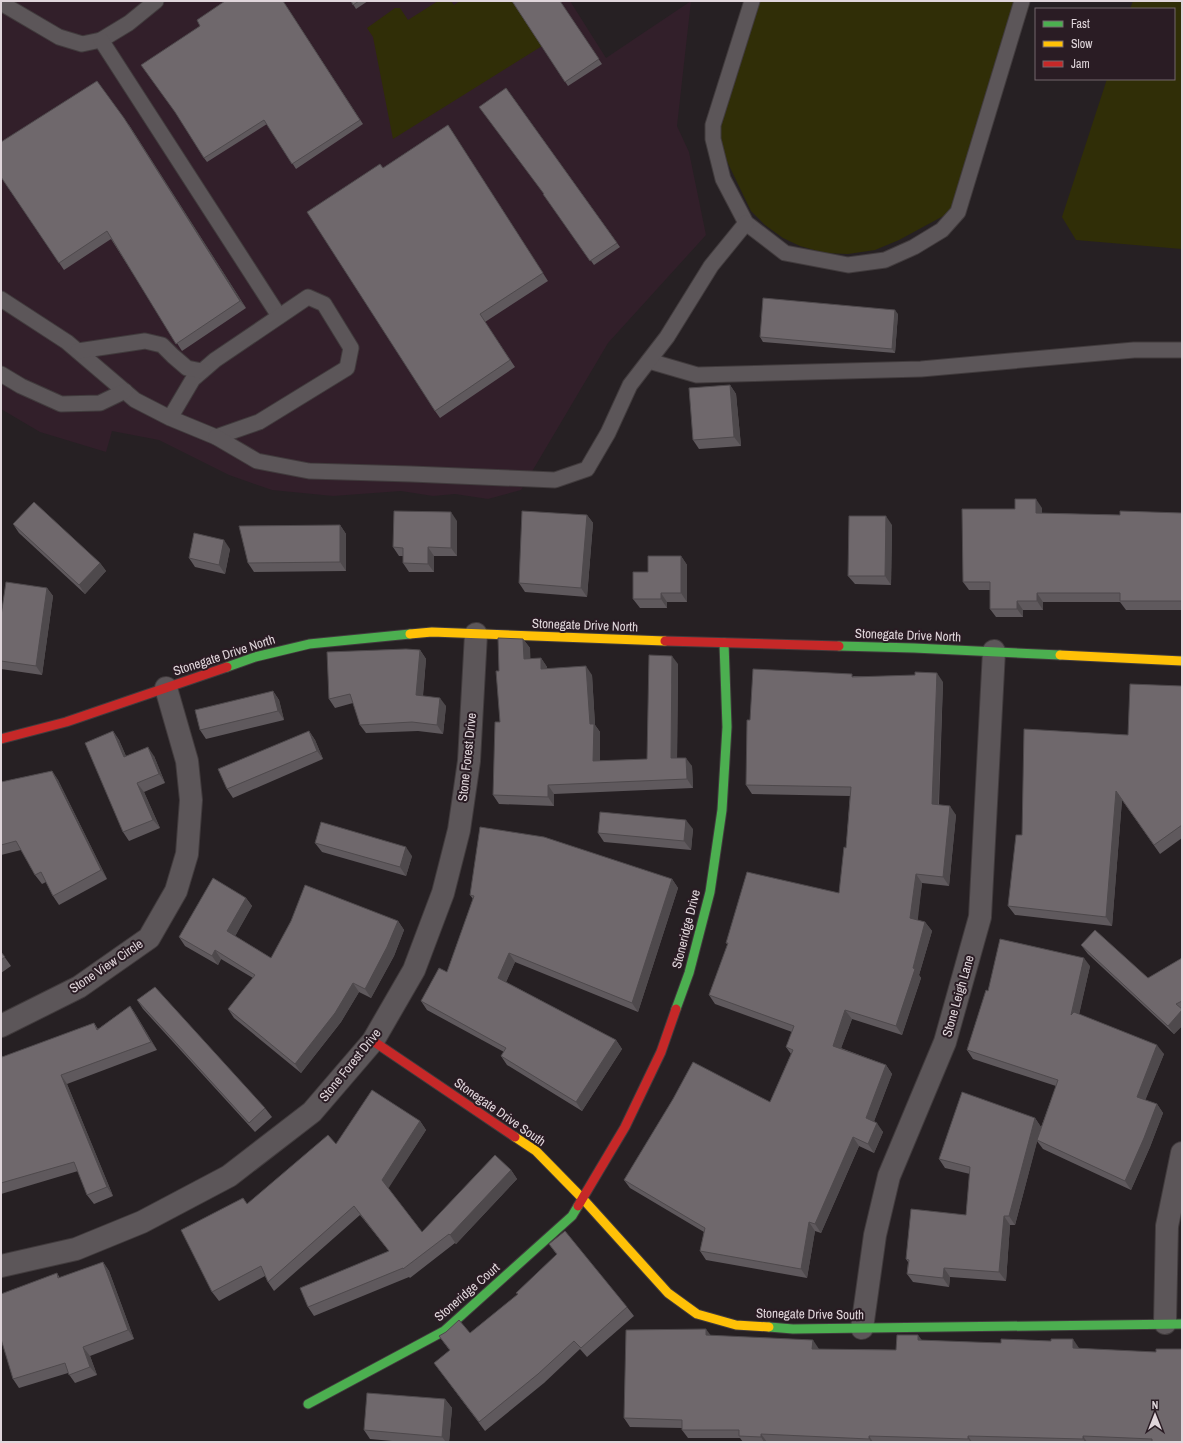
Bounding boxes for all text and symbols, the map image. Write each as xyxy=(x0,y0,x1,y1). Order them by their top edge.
legend xyxy=(1035,8,1175,80)
text: Fast xyxy=(1071,16,1090,32)
text: Slow xyxy=(1071,36,1093,52)
text: Jam xyxy=(1071,56,1090,72)
street label: Stonegate Drive North xyxy=(532,615,638,635)
street label: Stonegate Drive North xyxy=(855,625,961,645)
street label: Stonegate Drive North xyxy=(171,631,277,679)
street label: Stone Forest Drive xyxy=(454,712,480,802)
street label: Stoneridge Drive xyxy=(668,888,704,970)
street label: Stone View Circle xyxy=(66,935,146,997)
street label: Stone Leigh Lane xyxy=(938,953,978,1039)
street label: Stone Forest Drive xyxy=(315,1025,385,1105)
street label: Stonegate Drive South xyxy=(451,1074,549,1150)
street label: Stoneridge Court xyxy=(431,1259,503,1325)
street label: Stonegate Drive South xyxy=(756,1305,864,1323)
north arrow xyxy=(1135,1395,1175,1435)
text: N xyxy=(1152,1398,1158,1412)

